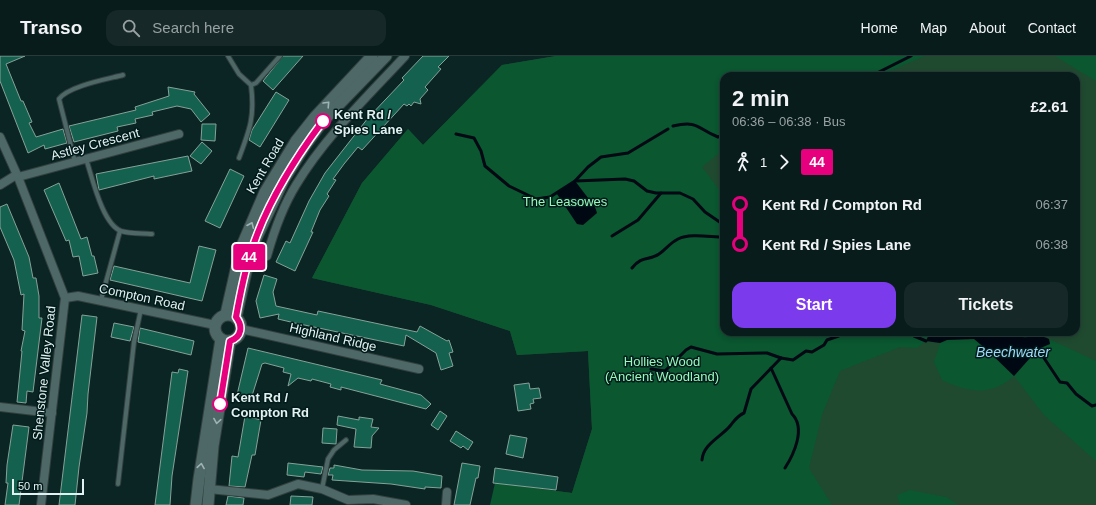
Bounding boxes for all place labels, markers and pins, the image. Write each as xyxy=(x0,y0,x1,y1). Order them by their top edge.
place label: Kent Rd / Spies Lane xyxy=(334,107,403,137)
marker: Kent Rd / Spies Lane xyxy=(315,113,331,129)
place label: Kent Rd / Compton Rd xyxy=(231,390,309,420)
marker: Kent Rd / Compton Rd xyxy=(212,396,228,412)

